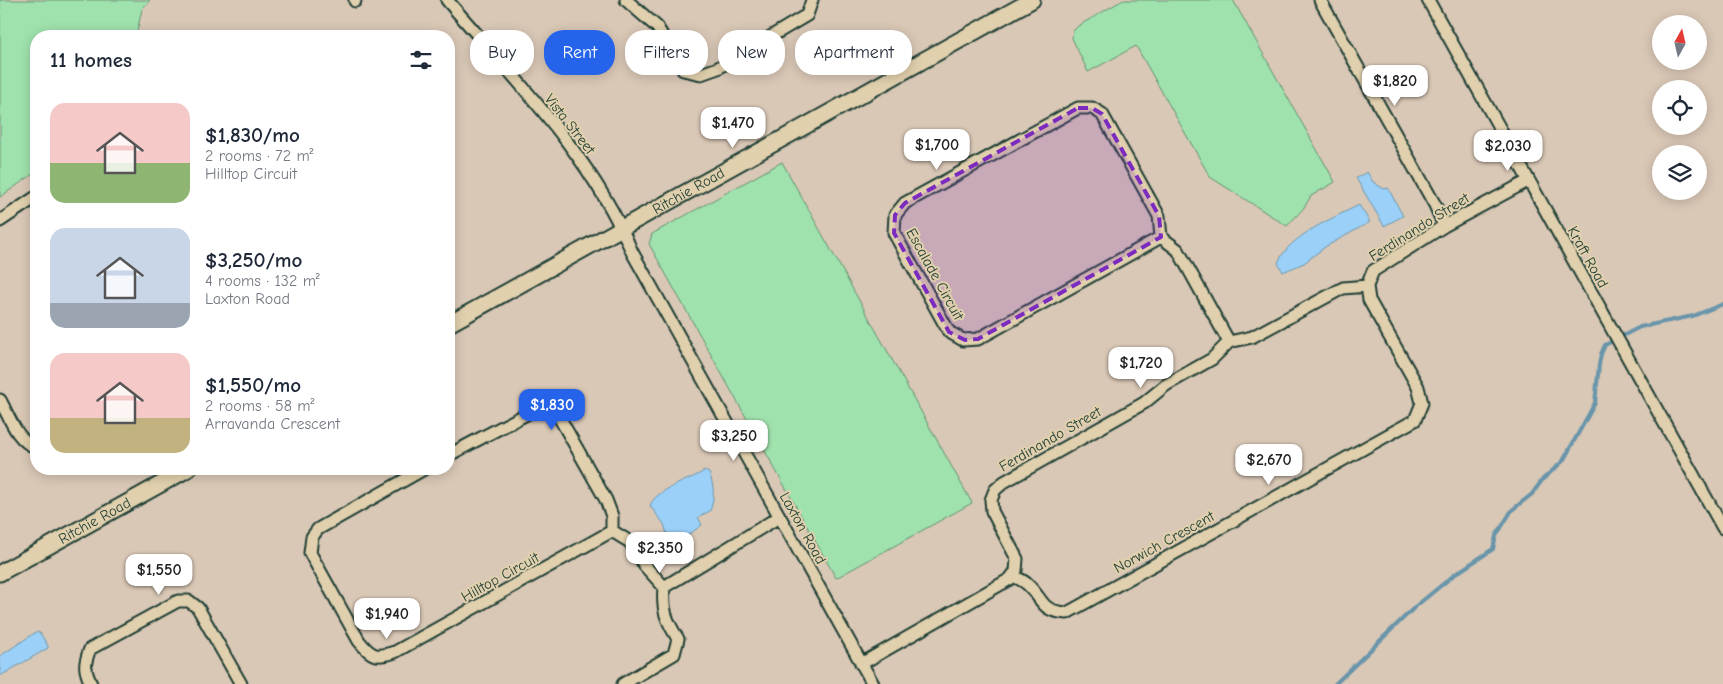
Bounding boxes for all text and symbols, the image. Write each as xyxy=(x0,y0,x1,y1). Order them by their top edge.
north arrow xyxy=(1652,15,1708,70)
map controls xyxy=(1652,15,1707,200)
chip: Buy xyxy=(470,30,534,75)
chip: Rent xyxy=(544,30,615,75)
chip: Filters xyxy=(625,30,708,75)
chip: New xyxy=(718,30,785,75)
chip: Apartment xyxy=(795,30,912,75)
icon: filters xyxy=(407,46,435,74)
text: 11 homes xyxy=(50,48,132,72)
pin: $1,820 xyxy=(1354,64,1436,107)
text: $1,820 xyxy=(1373,72,1417,90)
button: locate xyxy=(1652,80,1707,135)
street label: Vista Street xyxy=(541,90,600,158)
pin: $1,470 xyxy=(692,106,774,149)
text: $1,470 xyxy=(712,114,754,132)
icon: home xyxy=(90,123,150,183)
text: $1,830/mo xyxy=(205,123,300,147)
pin: $1,700 xyxy=(896,128,978,171)
pin: $2,030 xyxy=(1467,130,1549,172)
text: $1,700 xyxy=(915,136,959,154)
text: $2,030 xyxy=(1485,137,1531,155)
button: layers xyxy=(1652,145,1707,200)
text: 2 rooms · 72 m² xyxy=(205,147,314,165)
street label: Ritchie Road xyxy=(649,164,728,218)
text: Hilltop Circuit xyxy=(205,165,297,183)
street label: Ferdinando Street xyxy=(1365,189,1473,265)
street label: Kraft Road xyxy=(1564,223,1612,291)
street label: Escalade Circuit xyxy=(902,225,968,324)
icon: home xyxy=(90,248,150,308)
text: $3,250/mo xyxy=(205,248,302,272)
text: 4 rooms · 132 m² xyxy=(205,272,320,290)
text: Laxton Road xyxy=(205,290,290,308)
pin: $1,720 xyxy=(1100,346,1182,389)
text: $1,720 xyxy=(1119,354,1163,372)
icon: home xyxy=(90,373,150,433)
text: $1,550/mo xyxy=(205,373,301,397)
pin: $1,830 xyxy=(511,388,593,431)
text: $1,830 xyxy=(530,396,574,414)
text: 2 rooms · 58 m² xyxy=(205,397,315,415)
street label: Ferdinando Street xyxy=(996,402,1105,476)
text: Arravanda Crescent xyxy=(205,415,340,433)
pin: $3,250 xyxy=(693,420,775,462)
text: $3,250 xyxy=(711,427,757,445)
pin: $2,670 xyxy=(1228,444,1310,486)
text: $2,670 xyxy=(1246,451,1292,469)
street label: Laxton Road xyxy=(776,489,830,567)
street label: Ritchie Road xyxy=(55,494,134,548)
street label: Norwich Crescent xyxy=(1111,507,1218,577)
pin: $2,350 xyxy=(619,532,701,574)
text: $2,350 xyxy=(637,539,683,557)
street label: Hilltop Circuit xyxy=(458,548,543,606)
pin: $1,550 xyxy=(118,554,200,596)
text: $1,550 xyxy=(136,561,182,579)
pin: $1,940 xyxy=(346,598,428,640)
text: $1,940 xyxy=(365,605,409,623)

